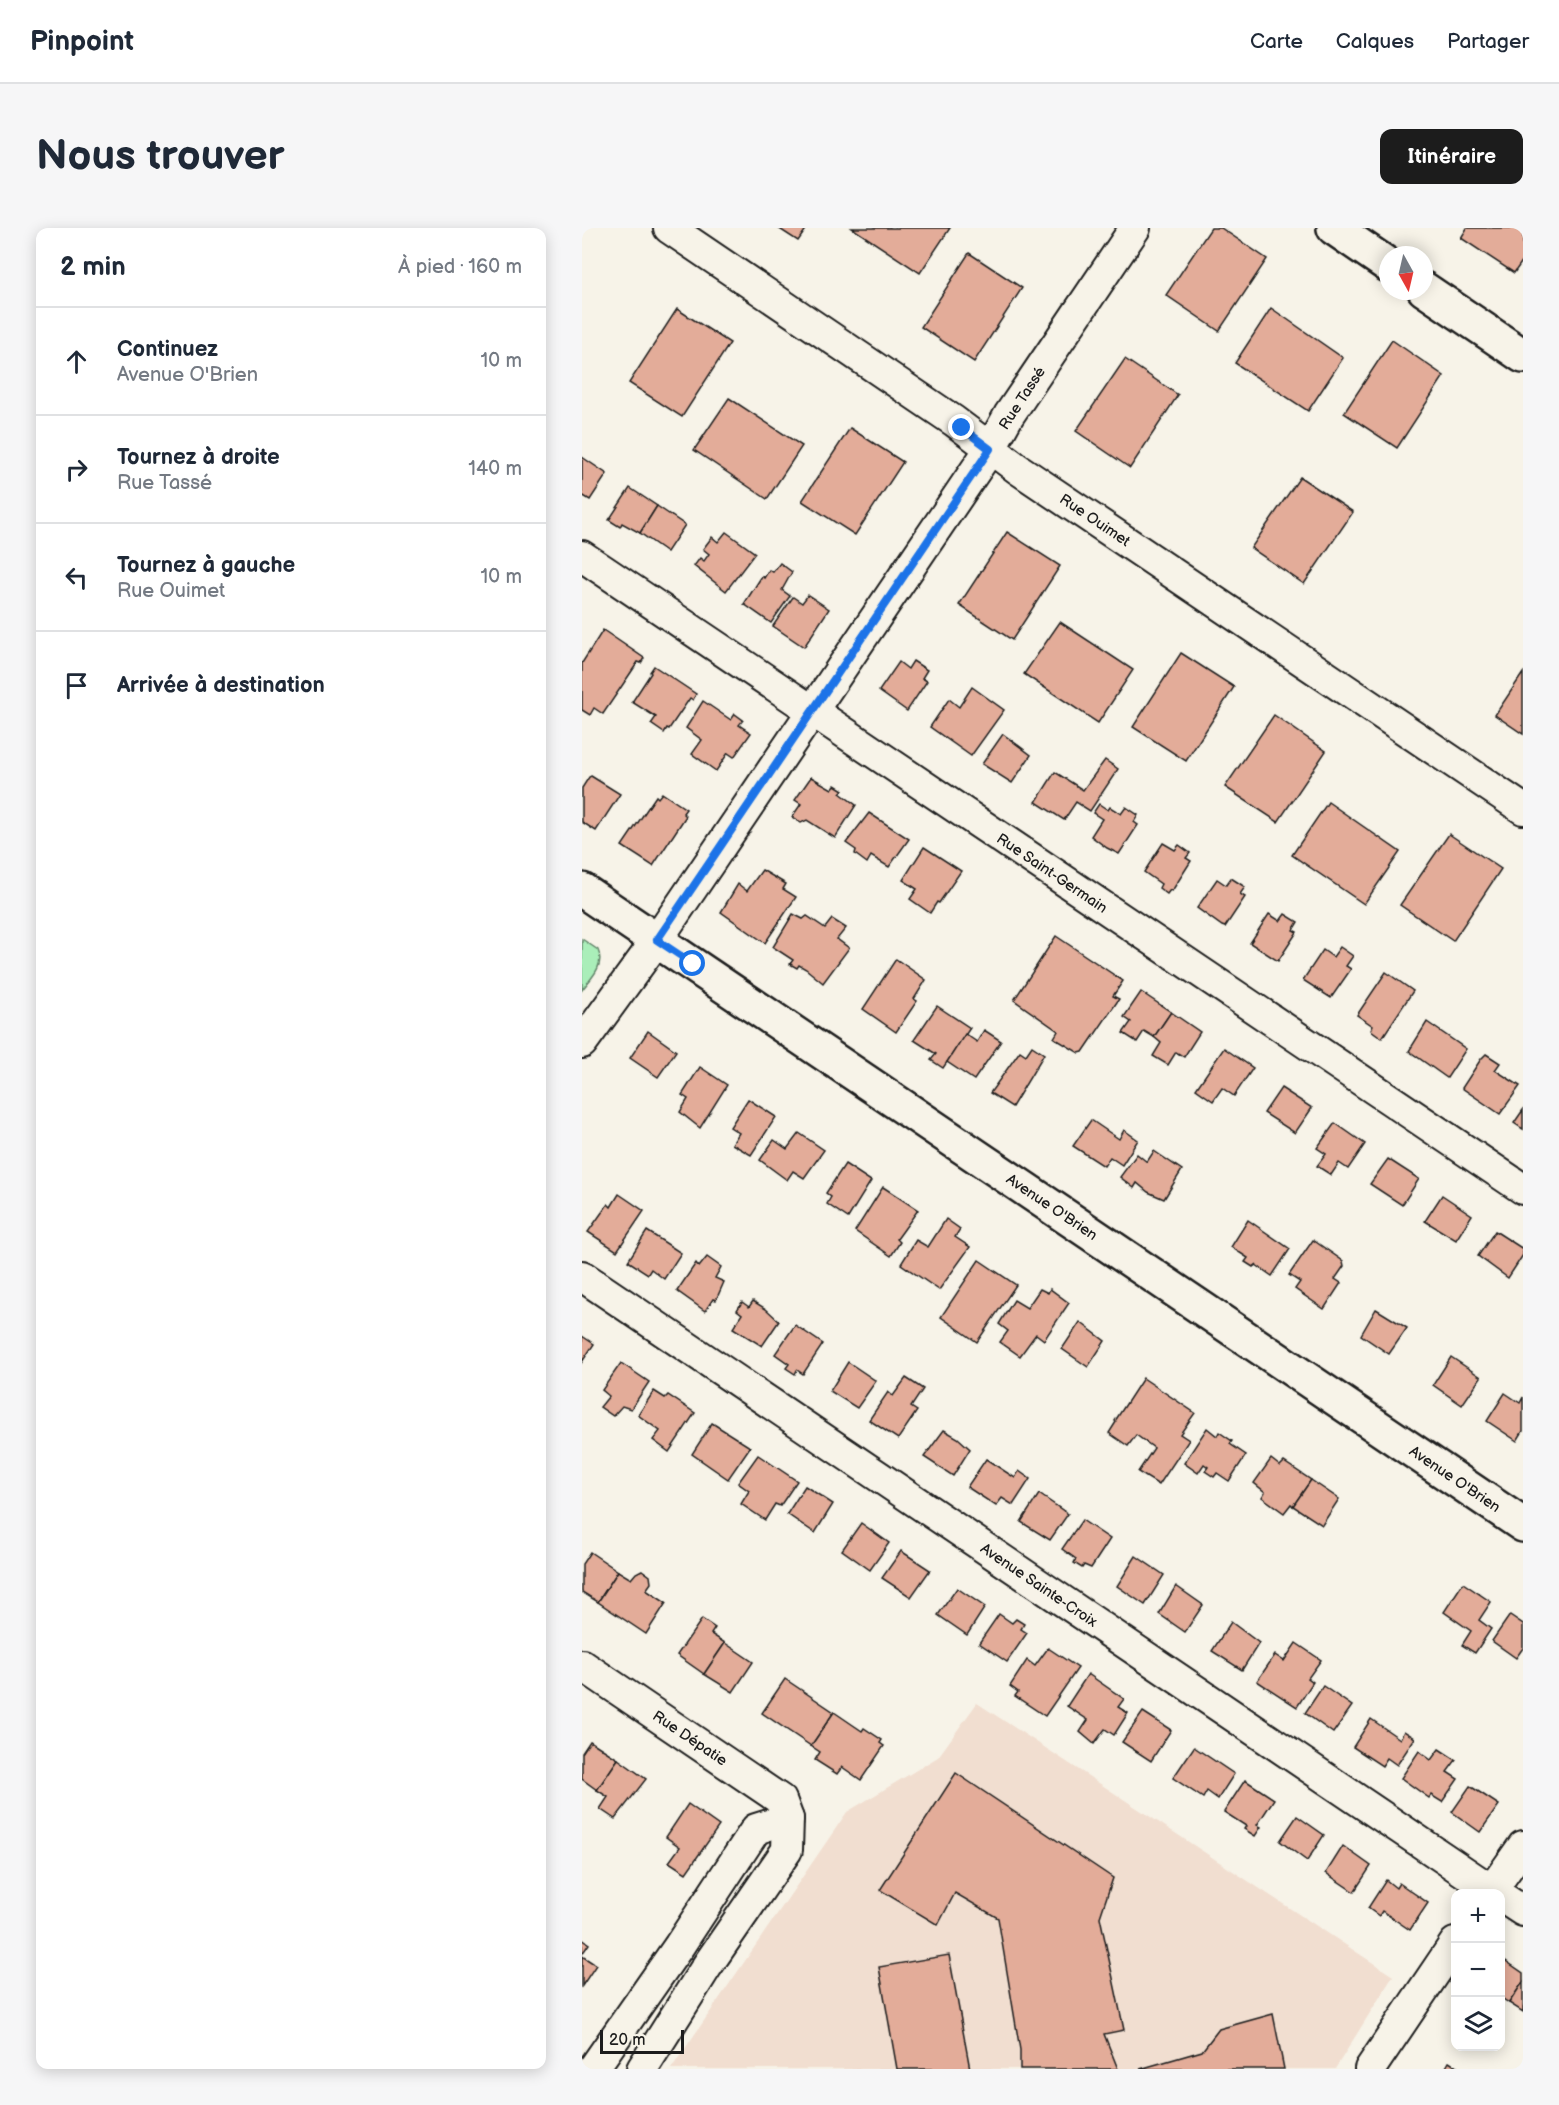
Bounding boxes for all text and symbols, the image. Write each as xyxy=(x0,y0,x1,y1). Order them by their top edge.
text: Pinpoint xyxy=(30,25,134,58)
text: Carte xyxy=(1250,29,1303,54)
text: Calques xyxy=(1336,29,1414,54)
text: Partager xyxy=(1447,29,1529,54)
button: Itinéraire xyxy=(1380,129,1523,184)
text: Nous trouver xyxy=(36,131,284,182)
north arrow xyxy=(1379,246,1433,300)
text: 2 min xyxy=(60,252,126,283)
text: À pied · 160 m xyxy=(398,255,522,279)
text: Continuez xyxy=(117,336,218,363)
icon: ahead xyxy=(60,345,93,378)
text: 10 m xyxy=(481,349,522,373)
text: Avenue O'Brien xyxy=(117,363,258,387)
street label: Rue Tassé xyxy=(995,363,1050,433)
route end xyxy=(948,414,974,440)
text: Tournez à droite xyxy=(117,444,280,471)
icon: right xyxy=(60,453,93,486)
text: 140 m xyxy=(468,457,522,481)
text: Rue Tassé xyxy=(117,471,212,495)
street label: Rue Ouimet xyxy=(1056,490,1134,551)
text: Tournez à gauche xyxy=(117,552,295,579)
icon: left xyxy=(60,561,93,594)
text: 10 m xyxy=(481,565,522,589)
text: Rue Ouimet xyxy=(117,579,225,603)
icon: arrive xyxy=(60,669,93,702)
text: Arrivée à destination xyxy=(117,672,325,699)
street label: Rue Saint-Germain xyxy=(993,829,1111,918)
route start xyxy=(679,950,705,976)
street label: Avenue O'Brien xyxy=(1003,1170,1101,1245)
street label: Avenue O'Brien xyxy=(1406,1442,1504,1517)
street label: Avenue Sainte-Croix xyxy=(977,1539,1101,1632)
street label: Rue Dépatie xyxy=(649,1707,731,1770)
map controls xyxy=(1451,1889,1505,2051)
button: + xyxy=(1451,1889,1505,1943)
button: − xyxy=(1451,1943,1505,1997)
button: layers xyxy=(1451,1997,1505,2051)
scale bar xyxy=(600,2027,684,2054)
text: 20 m xyxy=(609,2031,645,2050)

